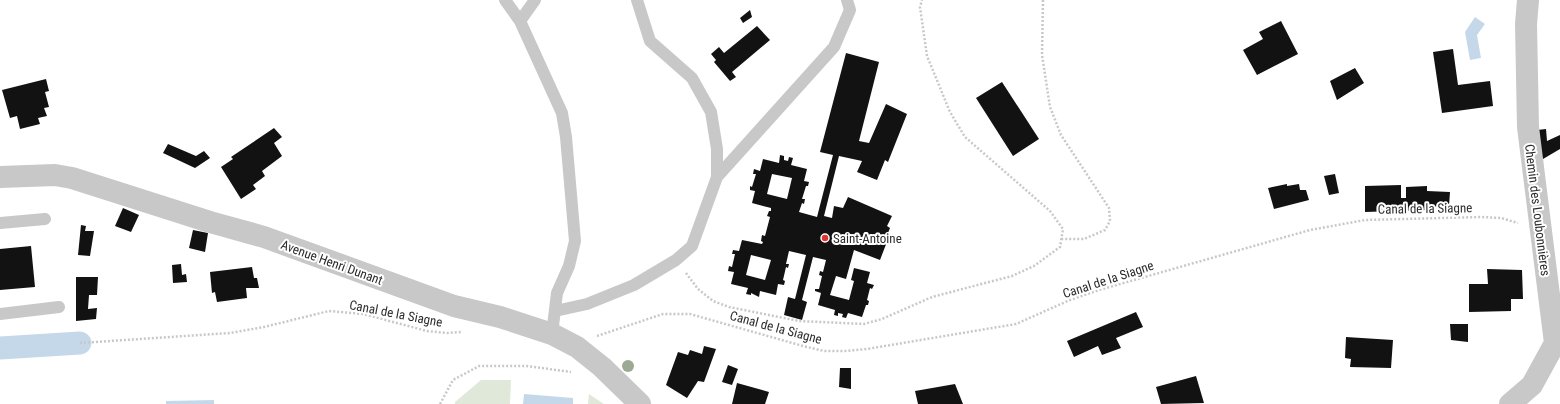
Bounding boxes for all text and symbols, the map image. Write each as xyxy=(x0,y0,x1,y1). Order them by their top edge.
street label: Chemin des Loubonnières xyxy=(1522,143,1553,277)
street label: Canal de la Siagne xyxy=(1378,200,1472,217)
place label: Saint-Antoine xyxy=(833,231,902,246)
marker: Saint-Antoine xyxy=(820,233,830,243)
street label: Avenue Henri Dunant xyxy=(279,237,385,288)
street label: Canal de la Siagne xyxy=(1061,258,1155,301)
street label: Canal de la Siagne xyxy=(348,297,444,330)
street label: Canal de la Siagne xyxy=(728,308,823,347)

